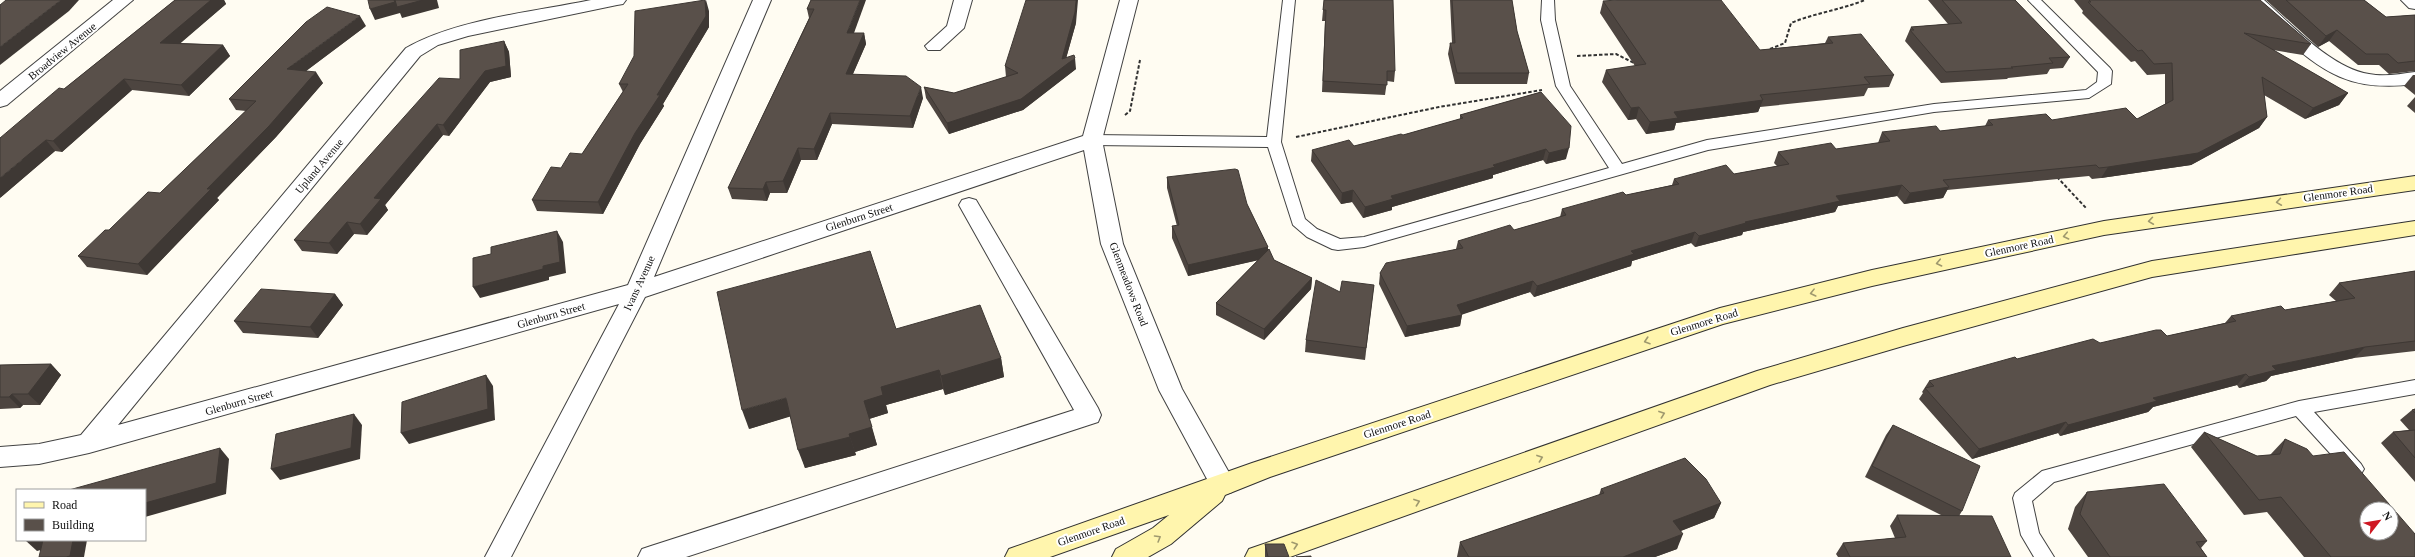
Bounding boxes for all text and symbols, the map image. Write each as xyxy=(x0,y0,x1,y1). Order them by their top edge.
street label: Broadview Avenue xyxy=(26,20,98,82)
street label: Upland Avenue xyxy=(293,136,345,196)
street label: Glenmore Road xyxy=(2303,182,2374,204)
one-way arrow xyxy=(2276,197,2282,206)
street label: Glenburn Street xyxy=(824,200,894,234)
one-way arrow xyxy=(2148,216,2154,225)
one-way arrow xyxy=(2063,231,2069,240)
street label: Glenmore Road xyxy=(1984,233,2055,259)
street label: Glenmeadows Road xyxy=(1107,240,1151,328)
street label: Ivans Avenue xyxy=(621,253,657,312)
one-way arrow xyxy=(1936,259,1942,267)
one-way arrow xyxy=(1809,288,1816,296)
street label: Glenburn Street xyxy=(516,300,586,330)
street label: Glenmore Road xyxy=(1669,306,1740,338)
one-way arrow xyxy=(1644,336,1651,344)
street label: Glenburn Street xyxy=(204,387,274,417)
street label: Glenmore Road xyxy=(1362,407,1433,441)
one-way arrow xyxy=(1659,410,1666,419)
one-way arrow xyxy=(1536,454,1543,462)
legend xyxy=(16,489,146,541)
text: Road xyxy=(52,498,77,512)
one-way arrow xyxy=(1414,498,1421,506)
north arrow xyxy=(2359,501,2399,541)
text: N xyxy=(2380,509,2395,522)
street label: Glenmore Road xyxy=(1056,514,1126,548)
text: Building xyxy=(52,518,94,532)
one-way arrow xyxy=(1154,535,1161,542)
one-way arrow xyxy=(1291,541,1298,550)

